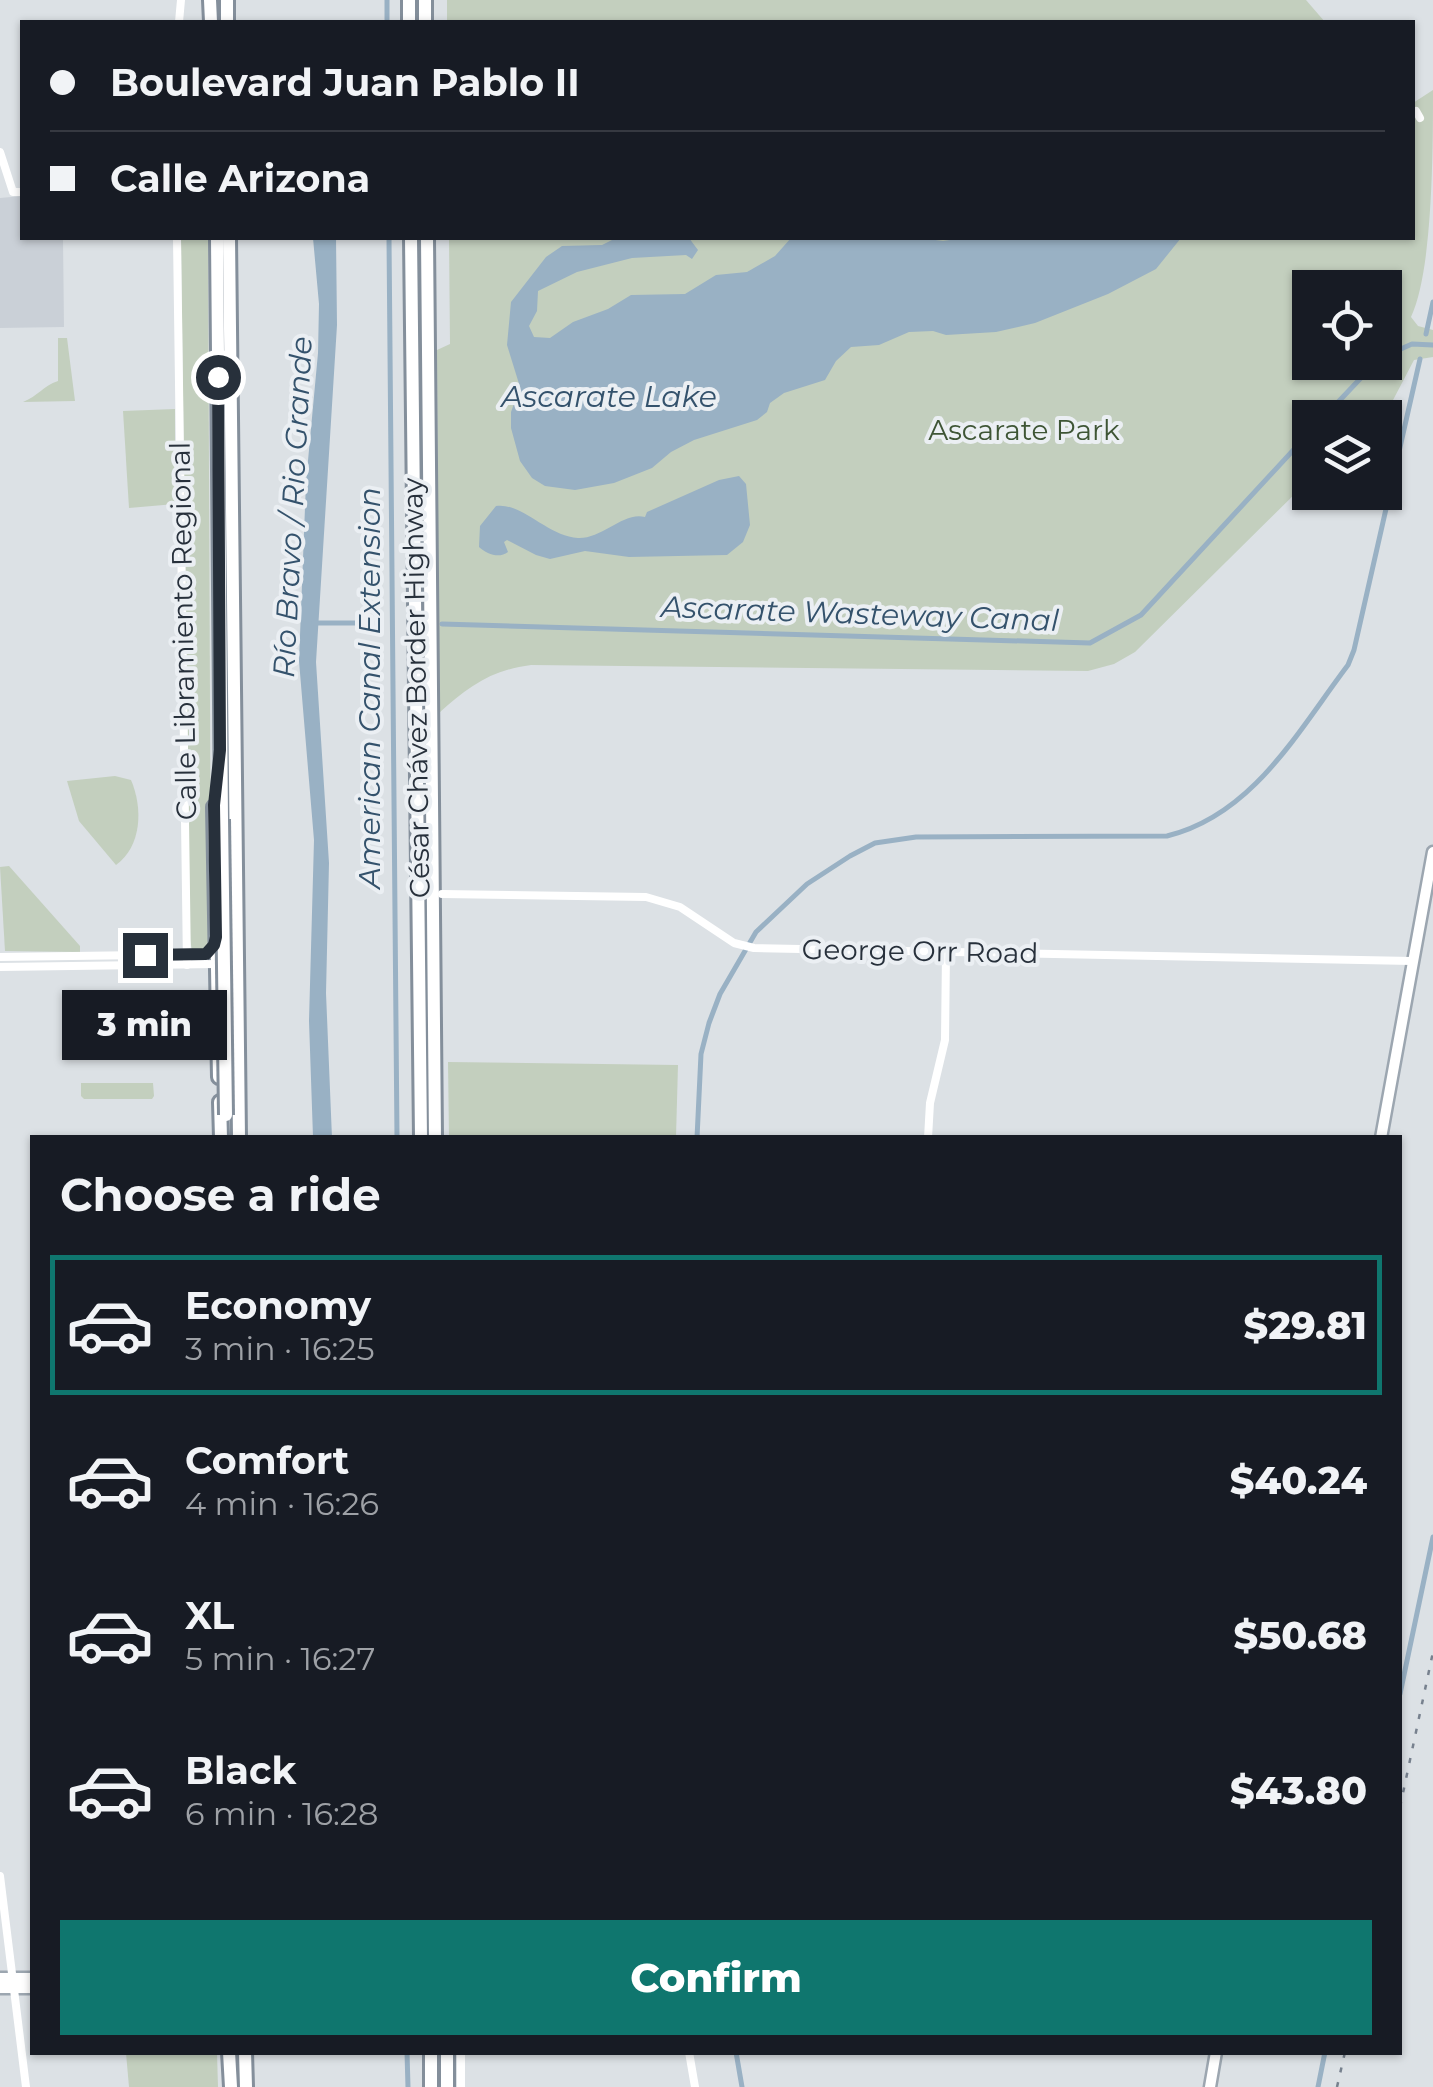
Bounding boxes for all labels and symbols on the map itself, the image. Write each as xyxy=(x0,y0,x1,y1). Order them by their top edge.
water label: Río Bravo / Rio Grande xyxy=(265,335,320,679)
route start xyxy=(196,355,241,400)
water label: Ascarate Lake xyxy=(499,378,717,415)
park label: Ascarate Park xyxy=(928,413,1120,447)
street label: Calle Libramiento Regional xyxy=(163,442,203,820)
street label: César Chávez Border Highway xyxy=(395,477,437,898)
water label: American Canal Extension xyxy=(351,487,388,891)
water label: Ascarate Wasteway Canal xyxy=(658,588,1060,639)
street label: George Orr Road xyxy=(801,932,1039,970)
route end xyxy=(123,933,168,978)
callout: 3 min xyxy=(62,990,228,1060)

